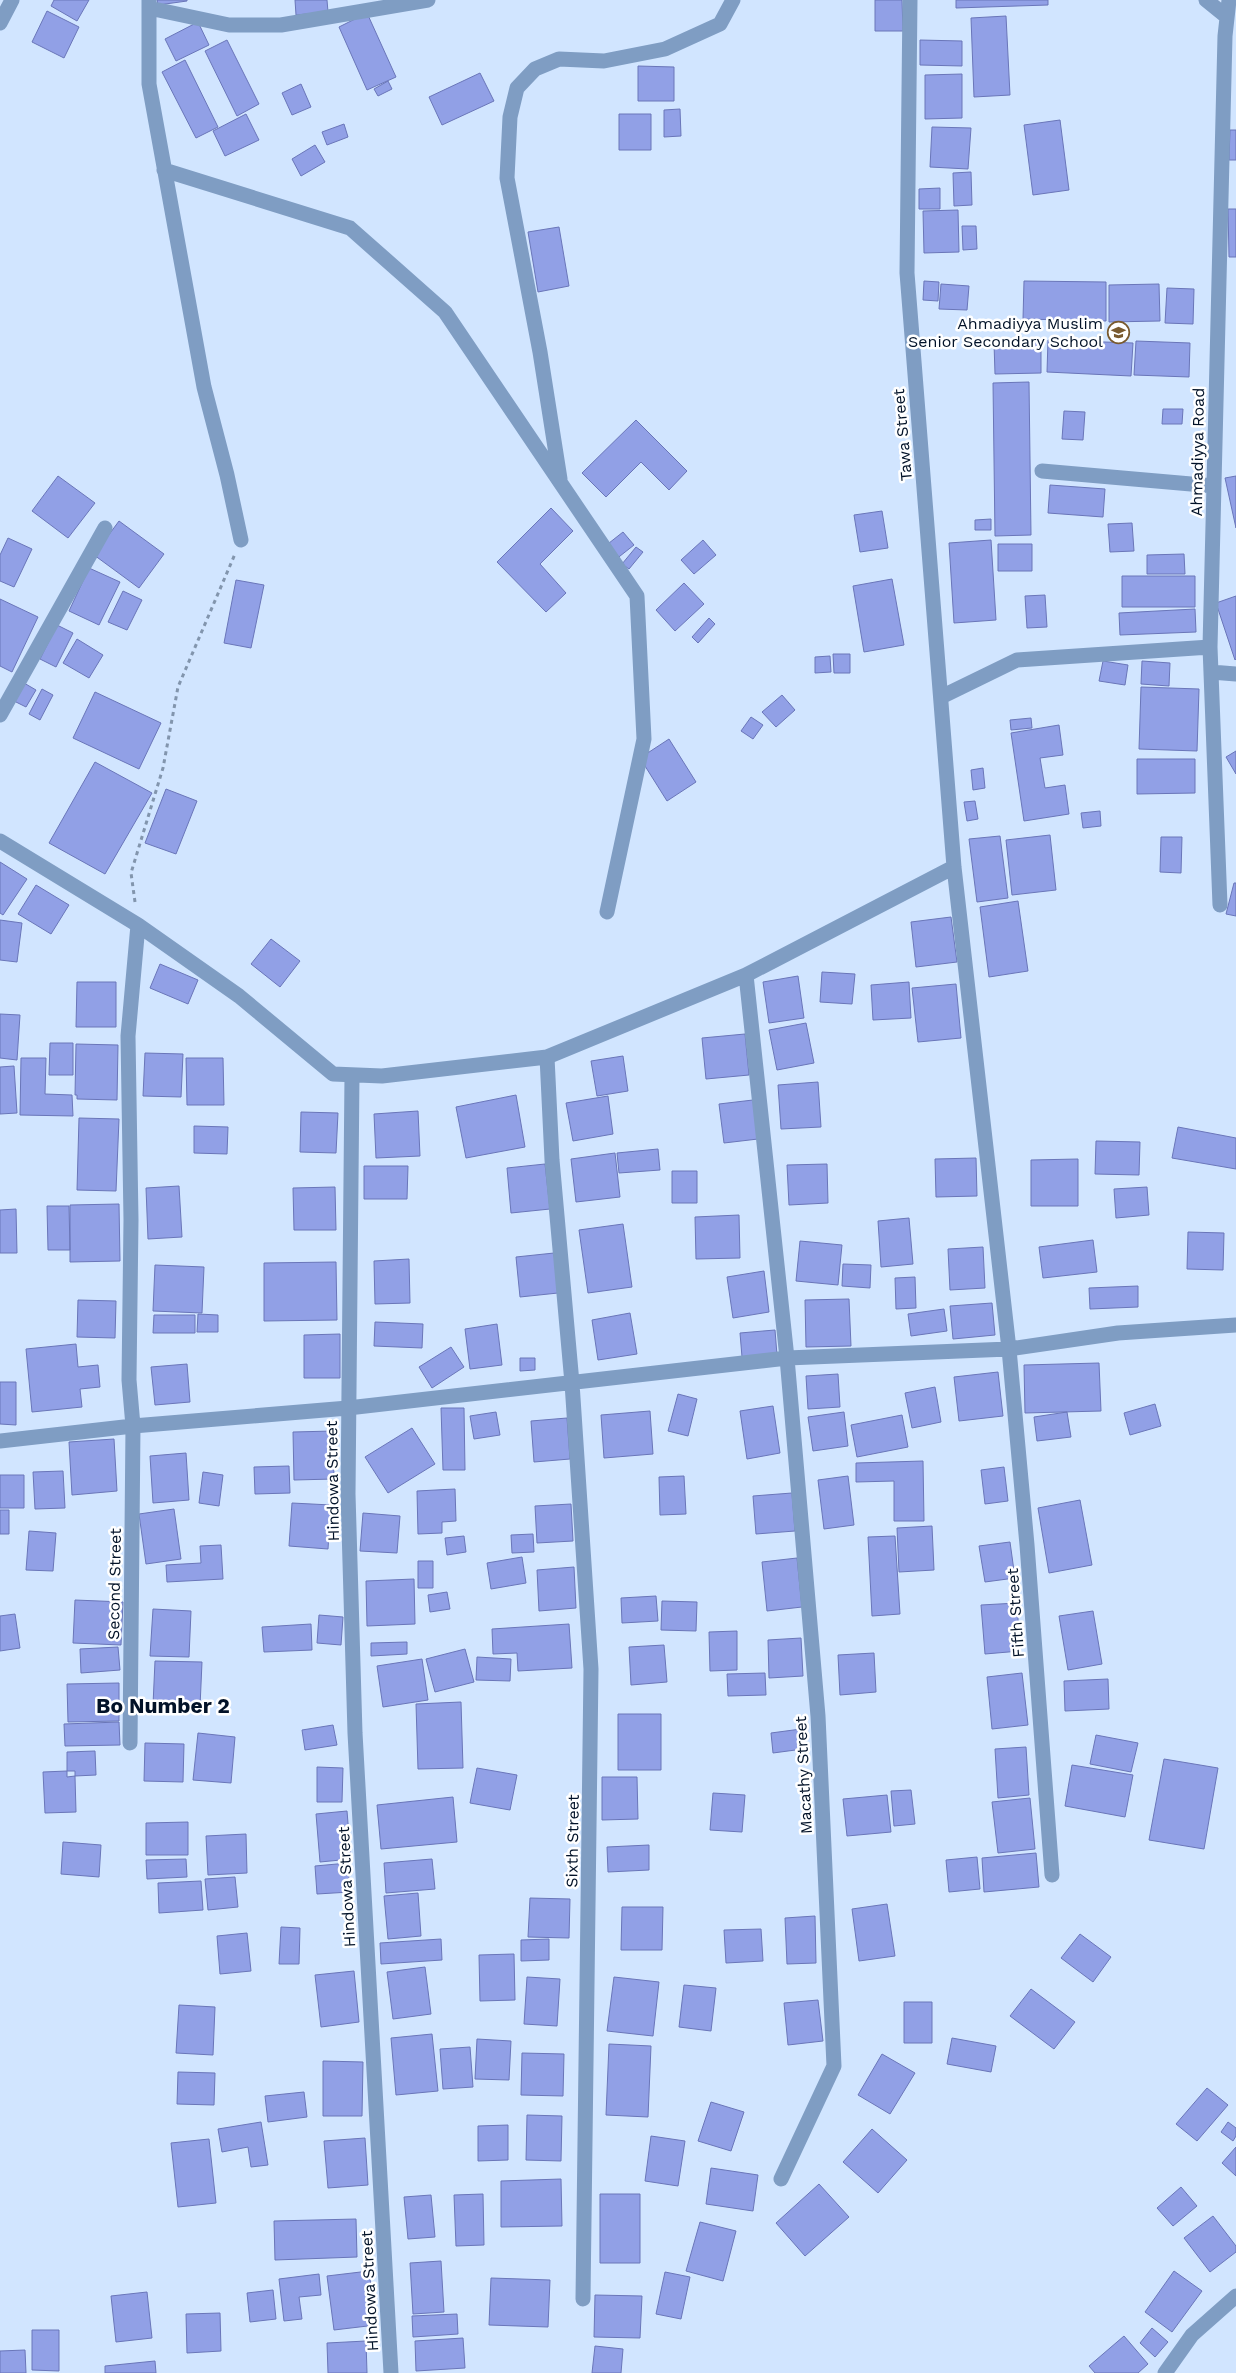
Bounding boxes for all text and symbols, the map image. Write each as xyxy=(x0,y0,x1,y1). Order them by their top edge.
place label: Ahmadiyya Muslim Senior Secondary School xyxy=(908,314,1103,351)
school or university icon: Ahmadiyya Muslim Senior Secondary School xyxy=(1107,320,1131,344)
street label: Tawa Street xyxy=(889,388,916,482)
street label: Ahmadiyya Road xyxy=(1187,388,1208,516)
street label: Hindowa Street xyxy=(322,1420,343,1542)
street label: Second Street xyxy=(104,1528,125,1640)
street label: Fifth Street xyxy=(1003,1567,1028,1658)
district label: Bo Number 2 xyxy=(96,1693,230,1718)
street label: Macathy Street xyxy=(791,1715,816,1834)
street label: Sixth Street xyxy=(562,1794,583,1888)
street label: Hindowa Street xyxy=(334,1826,359,1948)
street label: Hindowa Street xyxy=(357,2230,382,2352)

